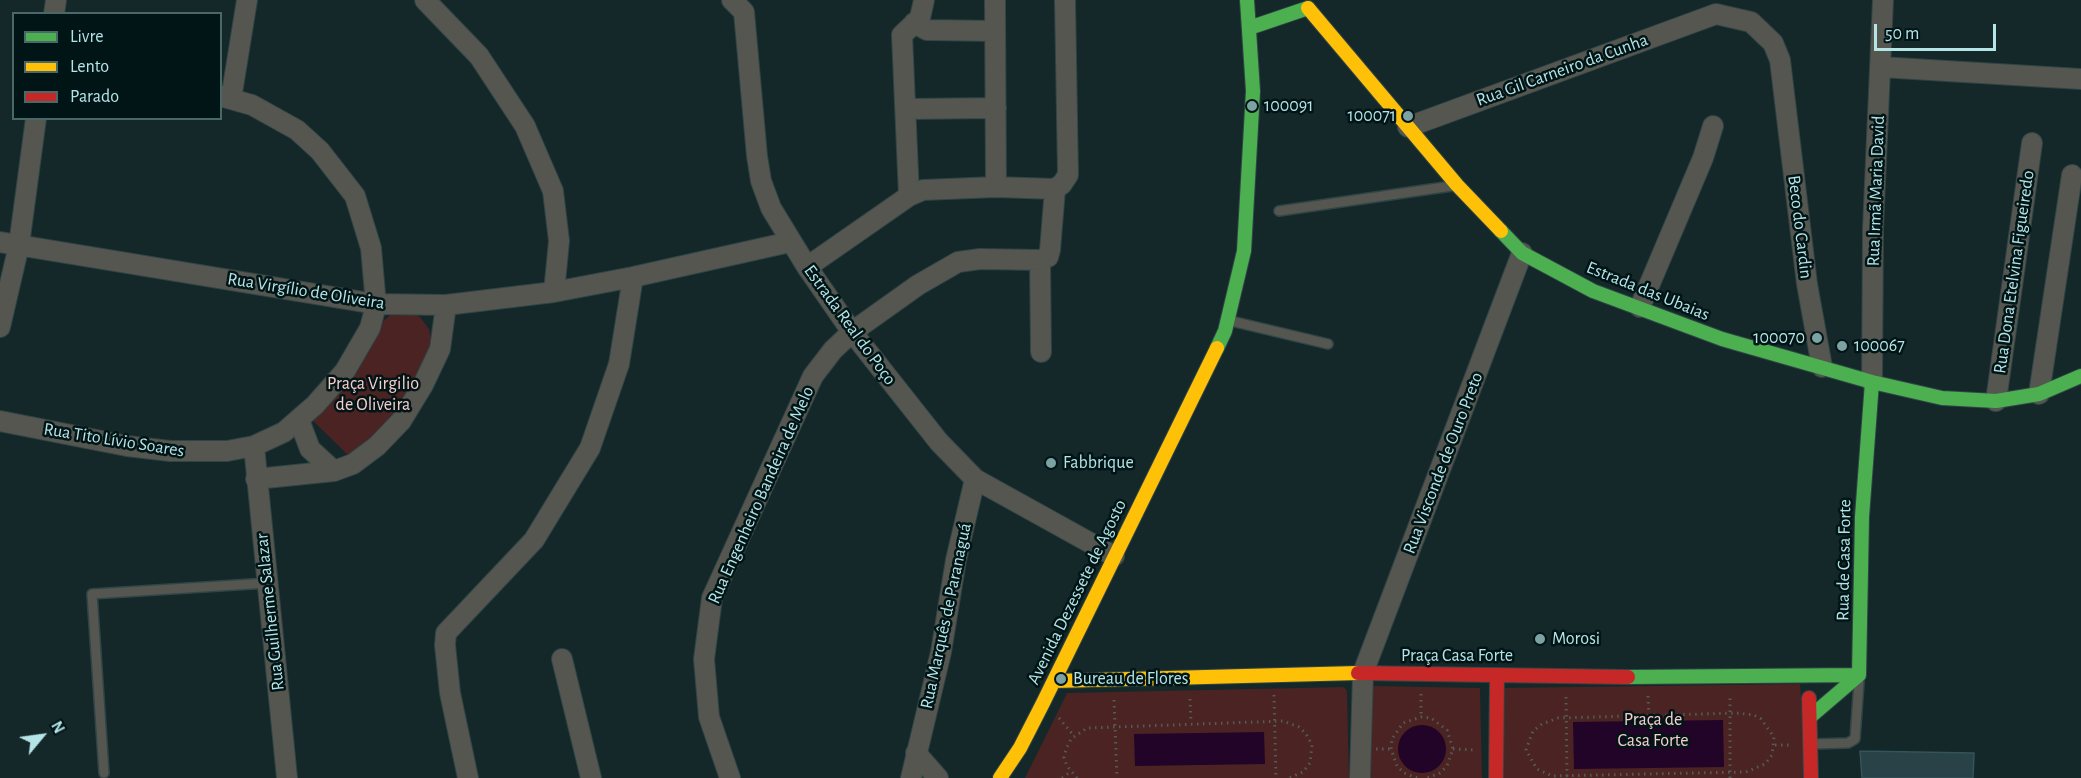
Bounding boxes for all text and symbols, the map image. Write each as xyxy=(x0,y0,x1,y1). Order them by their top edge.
legend xyxy=(12,12,222,120)
scale bar xyxy=(1877,12,1998,50)
text: 50 m xyxy=(1885,25,1919,43)
text: Livre xyxy=(70,28,104,46)
street label: Rua Gil Carneiro da Cunha xyxy=(1473,29,1651,111)
text: Lento xyxy=(70,58,109,76)
text: Parado xyxy=(70,88,119,106)
place label: 100091 xyxy=(1264,95,1313,117)
marker: 100091 xyxy=(1245,99,1259,113)
place label: 100071 xyxy=(1348,105,1396,127)
marker: 100071 xyxy=(1401,109,1415,123)
street label: Rua Irmã Maria David xyxy=(1863,115,1889,267)
street label: Rua Dona Etelvina Figueiredo xyxy=(1989,169,2039,375)
street label: Beco do Cardin xyxy=(1783,174,1817,280)
street label: Estrada das Ubaias xyxy=(1583,256,1713,326)
street label: Estrada Real do Poço xyxy=(799,261,901,389)
street label: Rua Virgílio de Oliveira xyxy=(226,268,386,314)
place label: 100070 xyxy=(1753,327,1805,349)
marker: 100070 xyxy=(1810,331,1824,345)
place label: 100067 xyxy=(1854,335,1905,357)
marker: 100067 xyxy=(1835,339,1849,353)
street label: Rua Visconde de Ouro Preto xyxy=(1398,369,1488,557)
park label: Praça Virgilio de Oliveira xyxy=(327,373,419,416)
street label: Rua Engenheiro Bandeira de Melo xyxy=(703,383,819,607)
street label: Rua Tito Lívio Soares xyxy=(42,418,186,462)
place label: Fabbrique xyxy=(1063,452,1134,474)
marker: Fabbrique xyxy=(1044,456,1058,470)
street label: Avenida Dezessete de Agosto xyxy=(1023,496,1131,688)
street label: Rua de Casa Forte xyxy=(1832,499,1856,621)
street label: Rua Marquês de Paranaguá xyxy=(916,521,976,711)
street label: Rua Guilherme Salazar xyxy=(251,532,289,692)
place label: Morosi xyxy=(1552,628,1600,650)
marker: Morosi xyxy=(1533,632,1547,646)
street label: Praça Casa Forte xyxy=(1401,645,1513,667)
place label: Bureau de Flores xyxy=(1073,668,1188,690)
marker: Bureau de Flores xyxy=(1054,672,1068,686)
north arrow xyxy=(12,706,72,766)
park label: Praça de Casa Forte xyxy=(1617,709,1689,752)
text: N xyxy=(48,719,67,736)

